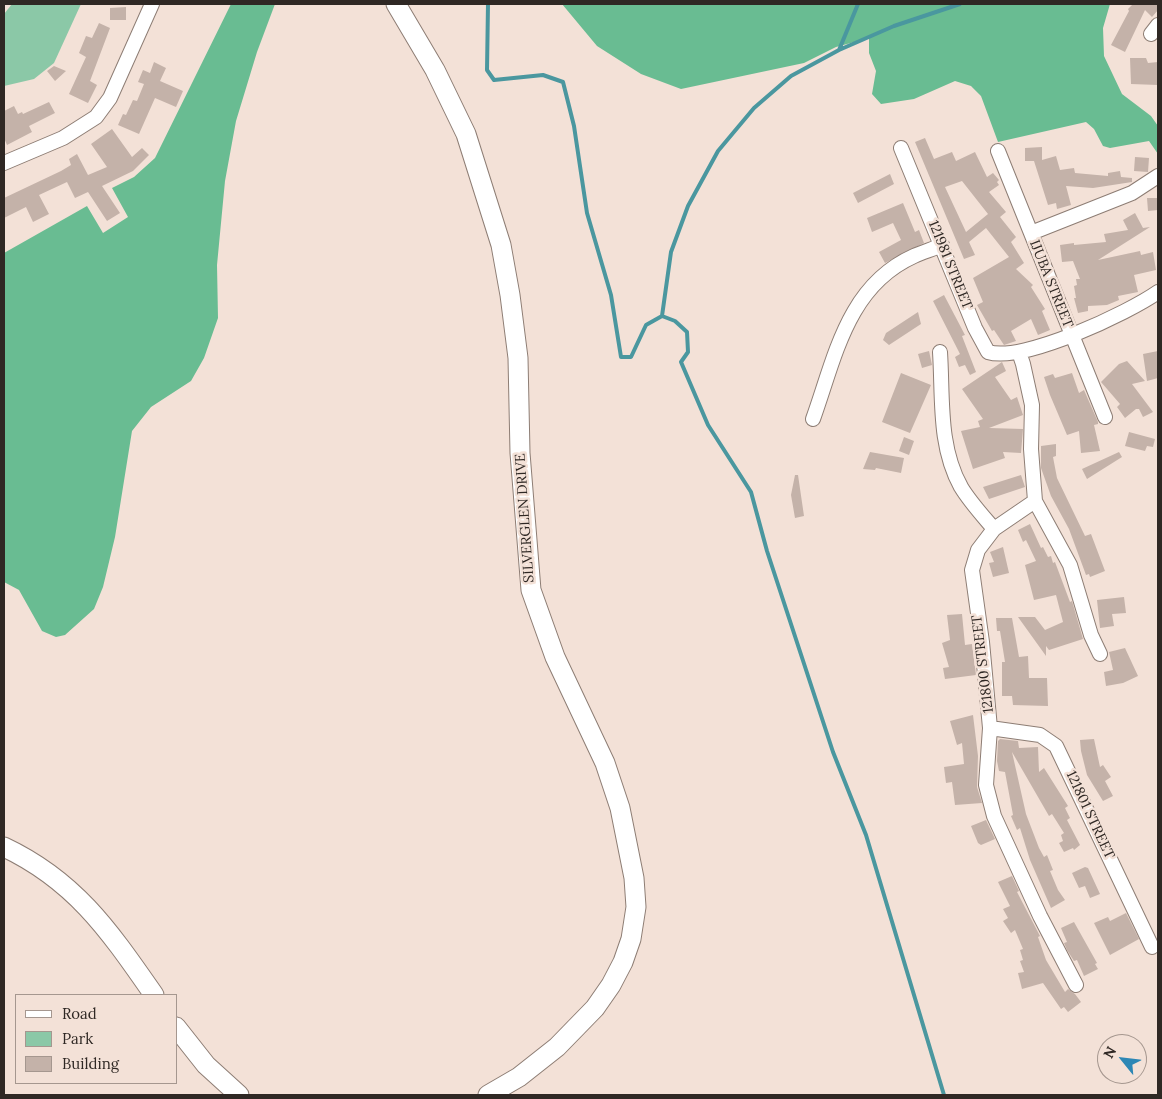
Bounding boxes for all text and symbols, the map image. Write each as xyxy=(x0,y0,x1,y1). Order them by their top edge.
street label: 121981 STREET xyxy=(925,218,975,312)
street label: IJUBA STREET xyxy=(1026,238,1076,330)
street label: SILVERGLEN DRIVE xyxy=(512,453,538,583)
street label: 121800 STREET xyxy=(969,614,997,714)
street label: 121801 STREET xyxy=(1062,768,1118,862)
legend xyxy=(15,994,178,1084)
text: Road xyxy=(62,1004,97,1023)
text: Park xyxy=(62,1029,93,1048)
north arrow xyxy=(1097,1034,1147,1084)
text: N xyxy=(1099,1043,1120,1061)
text: Building xyxy=(62,1054,119,1073)

